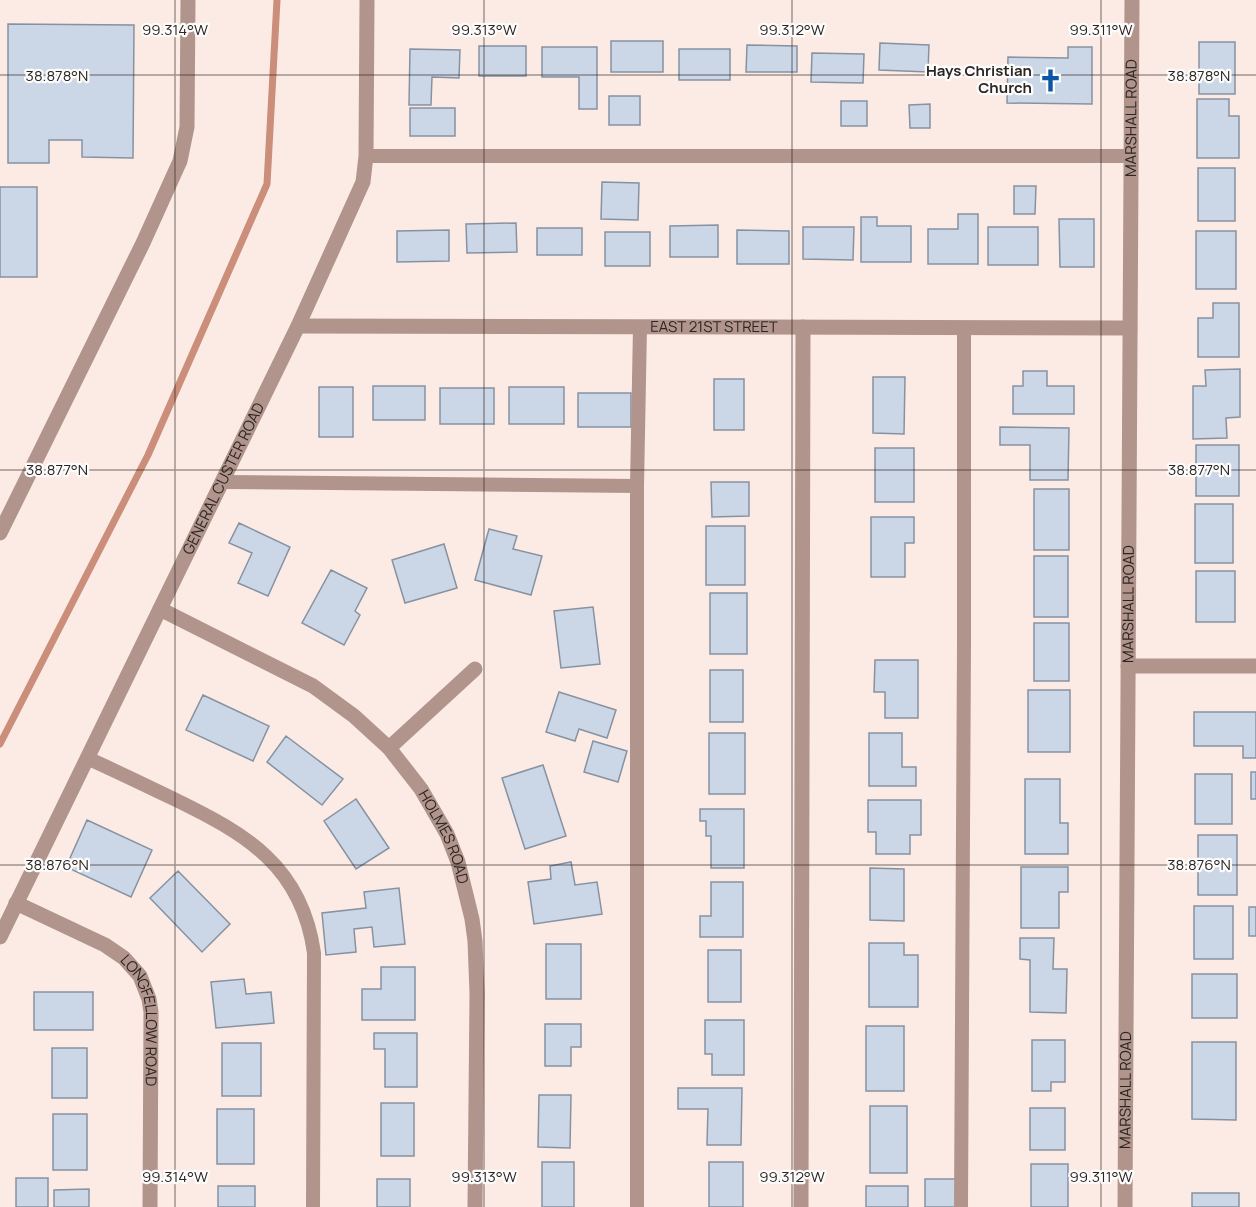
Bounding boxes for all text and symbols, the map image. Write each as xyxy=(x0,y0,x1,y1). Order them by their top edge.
text: 99.314°W xyxy=(142,19,208,40)
text: 99.313°W xyxy=(451,19,517,40)
text: 99.312°W xyxy=(759,19,825,40)
text: 99.311°W xyxy=(1070,19,1132,40)
street label: MARSHALL ROAD xyxy=(1120,59,1142,177)
place label: Hays Christian Church xyxy=(926,60,1032,98)
text: 38.878°N xyxy=(26,65,88,86)
text: 38.878°N xyxy=(1168,65,1230,86)
church icon: Hays Christian Church xyxy=(1037,67,1063,93)
street label: EAST 21ST STREET xyxy=(650,316,778,337)
street label: GENERAL CUSTER ROAD xyxy=(177,399,269,558)
text: 38.877°N xyxy=(26,459,88,480)
text: 38.877°N xyxy=(1168,459,1230,480)
street label: MARSHALL ROAD xyxy=(1117,545,1139,663)
street label: HOLMES ROAD xyxy=(414,786,474,886)
text: 38.876°N xyxy=(25,854,89,875)
text: 38.876°N xyxy=(1167,854,1231,875)
street label: LONGFELLOW ROAD xyxy=(116,950,162,1086)
street label: MARSHALL ROAD xyxy=(1114,1031,1136,1149)
text: 99.314°W xyxy=(142,1166,208,1187)
text: 99.313°W xyxy=(451,1166,517,1187)
text: 99.312°W xyxy=(759,1166,825,1187)
text: 99.311°W xyxy=(1070,1166,1132,1187)

